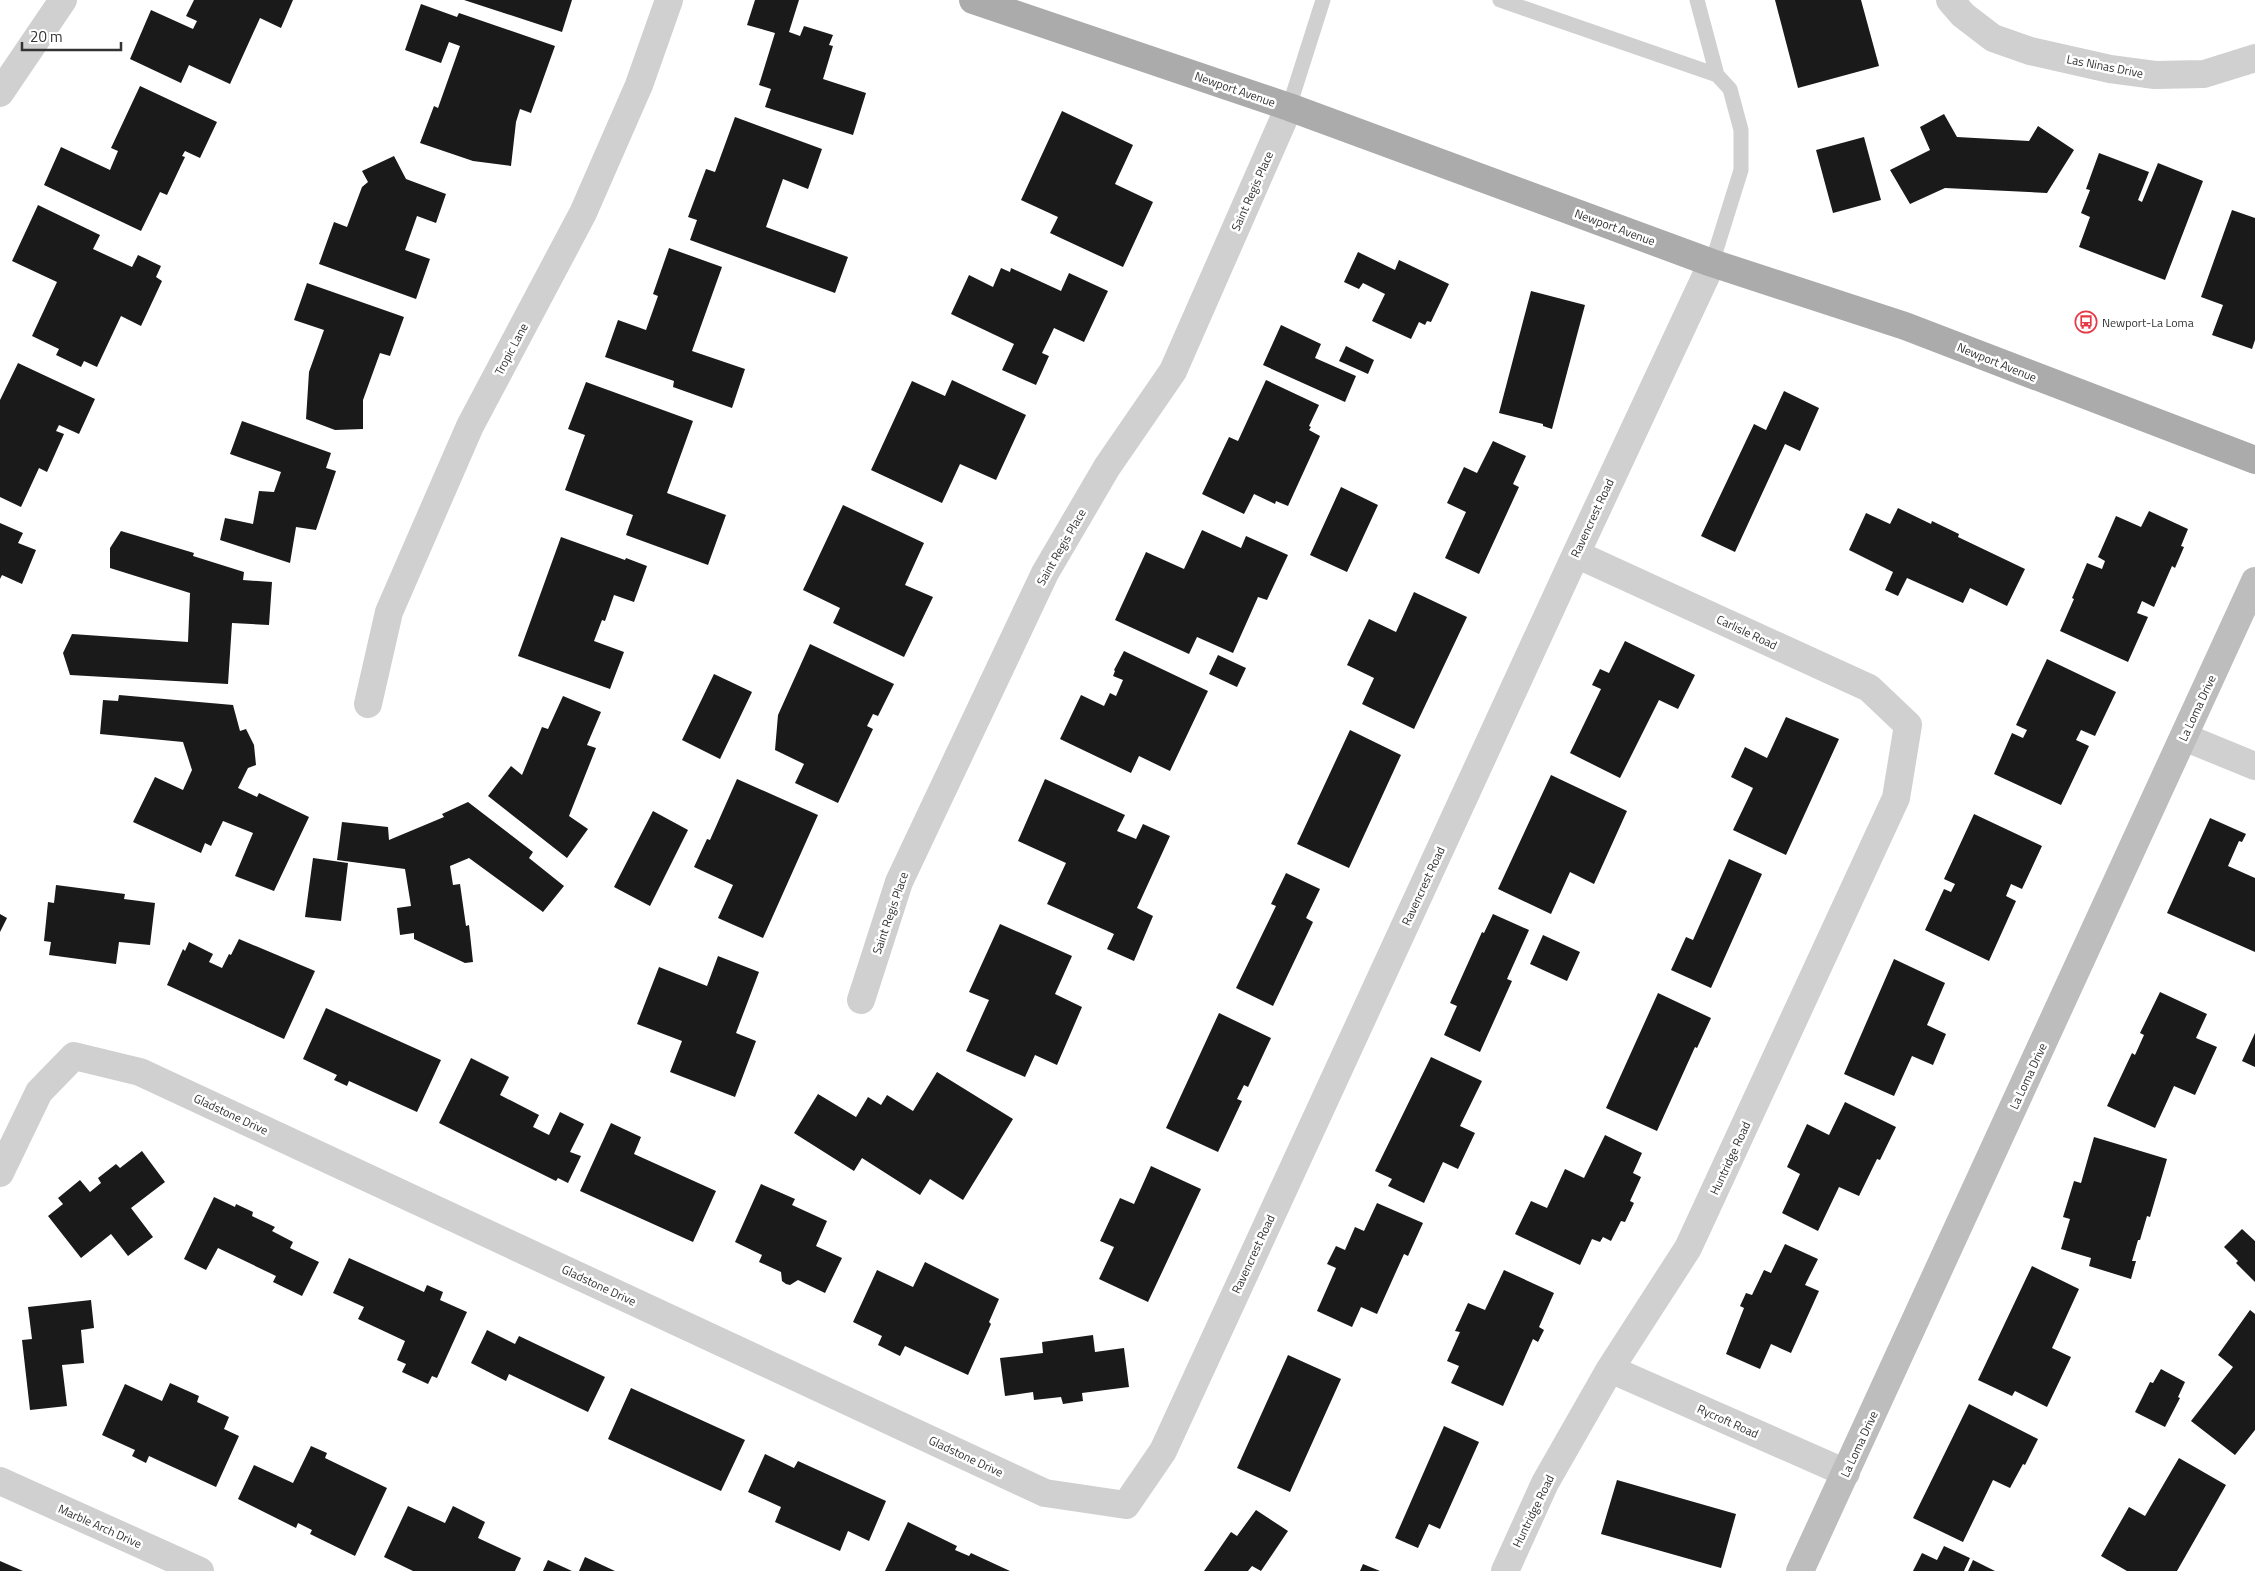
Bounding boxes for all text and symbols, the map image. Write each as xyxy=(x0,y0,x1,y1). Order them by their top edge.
scale bar xyxy=(22,20,121,52)
text: 20 m xyxy=(30,25,63,48)
street label: Las Ninas Drive xyxy=(2065,49,2145,83)
street label: Newport Avenue xyxy=(1192,66,1278,112)
street label: Saint Regis Place xyxy=(1226,148,1278,234)
street label: Newport Avenue xyxy=(1572,204,1658,250)
bus stop icon: Newport-La Loma xyxy=(2074,310,2098,334)
place label: Newport-La Loma xyxy=(2102,313,2194,332)
street label: Tropic Lane xyxy=(489,319,533,379)
street label: Newport Avenue xyxy=(1954,337,2040,387)
street label: Ravencrest Road xyxy=(1565,475,1619,561)
street label: Saint Regis Place xyxy=(1031,505,1091,589)
street label: Carlisle Road xyxy=(1713,610,1781,654)
street label: La Loma Drive xyxy=(2173,672,2221,744)
street label: Ravencrest Road xyxy=(1396,843,1450,929)
street label: Saint Regis Place xyxy=(867,869,913,957)
street label: La Loma Drive xyxy=(2004,1040,2052,1112)
street label: Gladstone Drive xyxy=(191,1088,271,1140)
street label: Huntridge Road xyxy=(1705,1118,1755,1198)
street label: Ravencrest Road xyxy=(1226,1211,1280,1297)
street label: Gladstone Drive xyxy=(559,1259,639,1311)
street label: Rycroft Road xyxy=(1694,1399,1762,1443)
street label: La Loma Drive xyxy=(1835,1408,1883,1480)
street label: Gladstone Drive xyxy=(926,1430,1006,1482)
street label: Huntridge Road xyxy=(1507,1471,1559,1551)
street label: Marble Arch Drive xyxy=(55,1499,145,1553)

